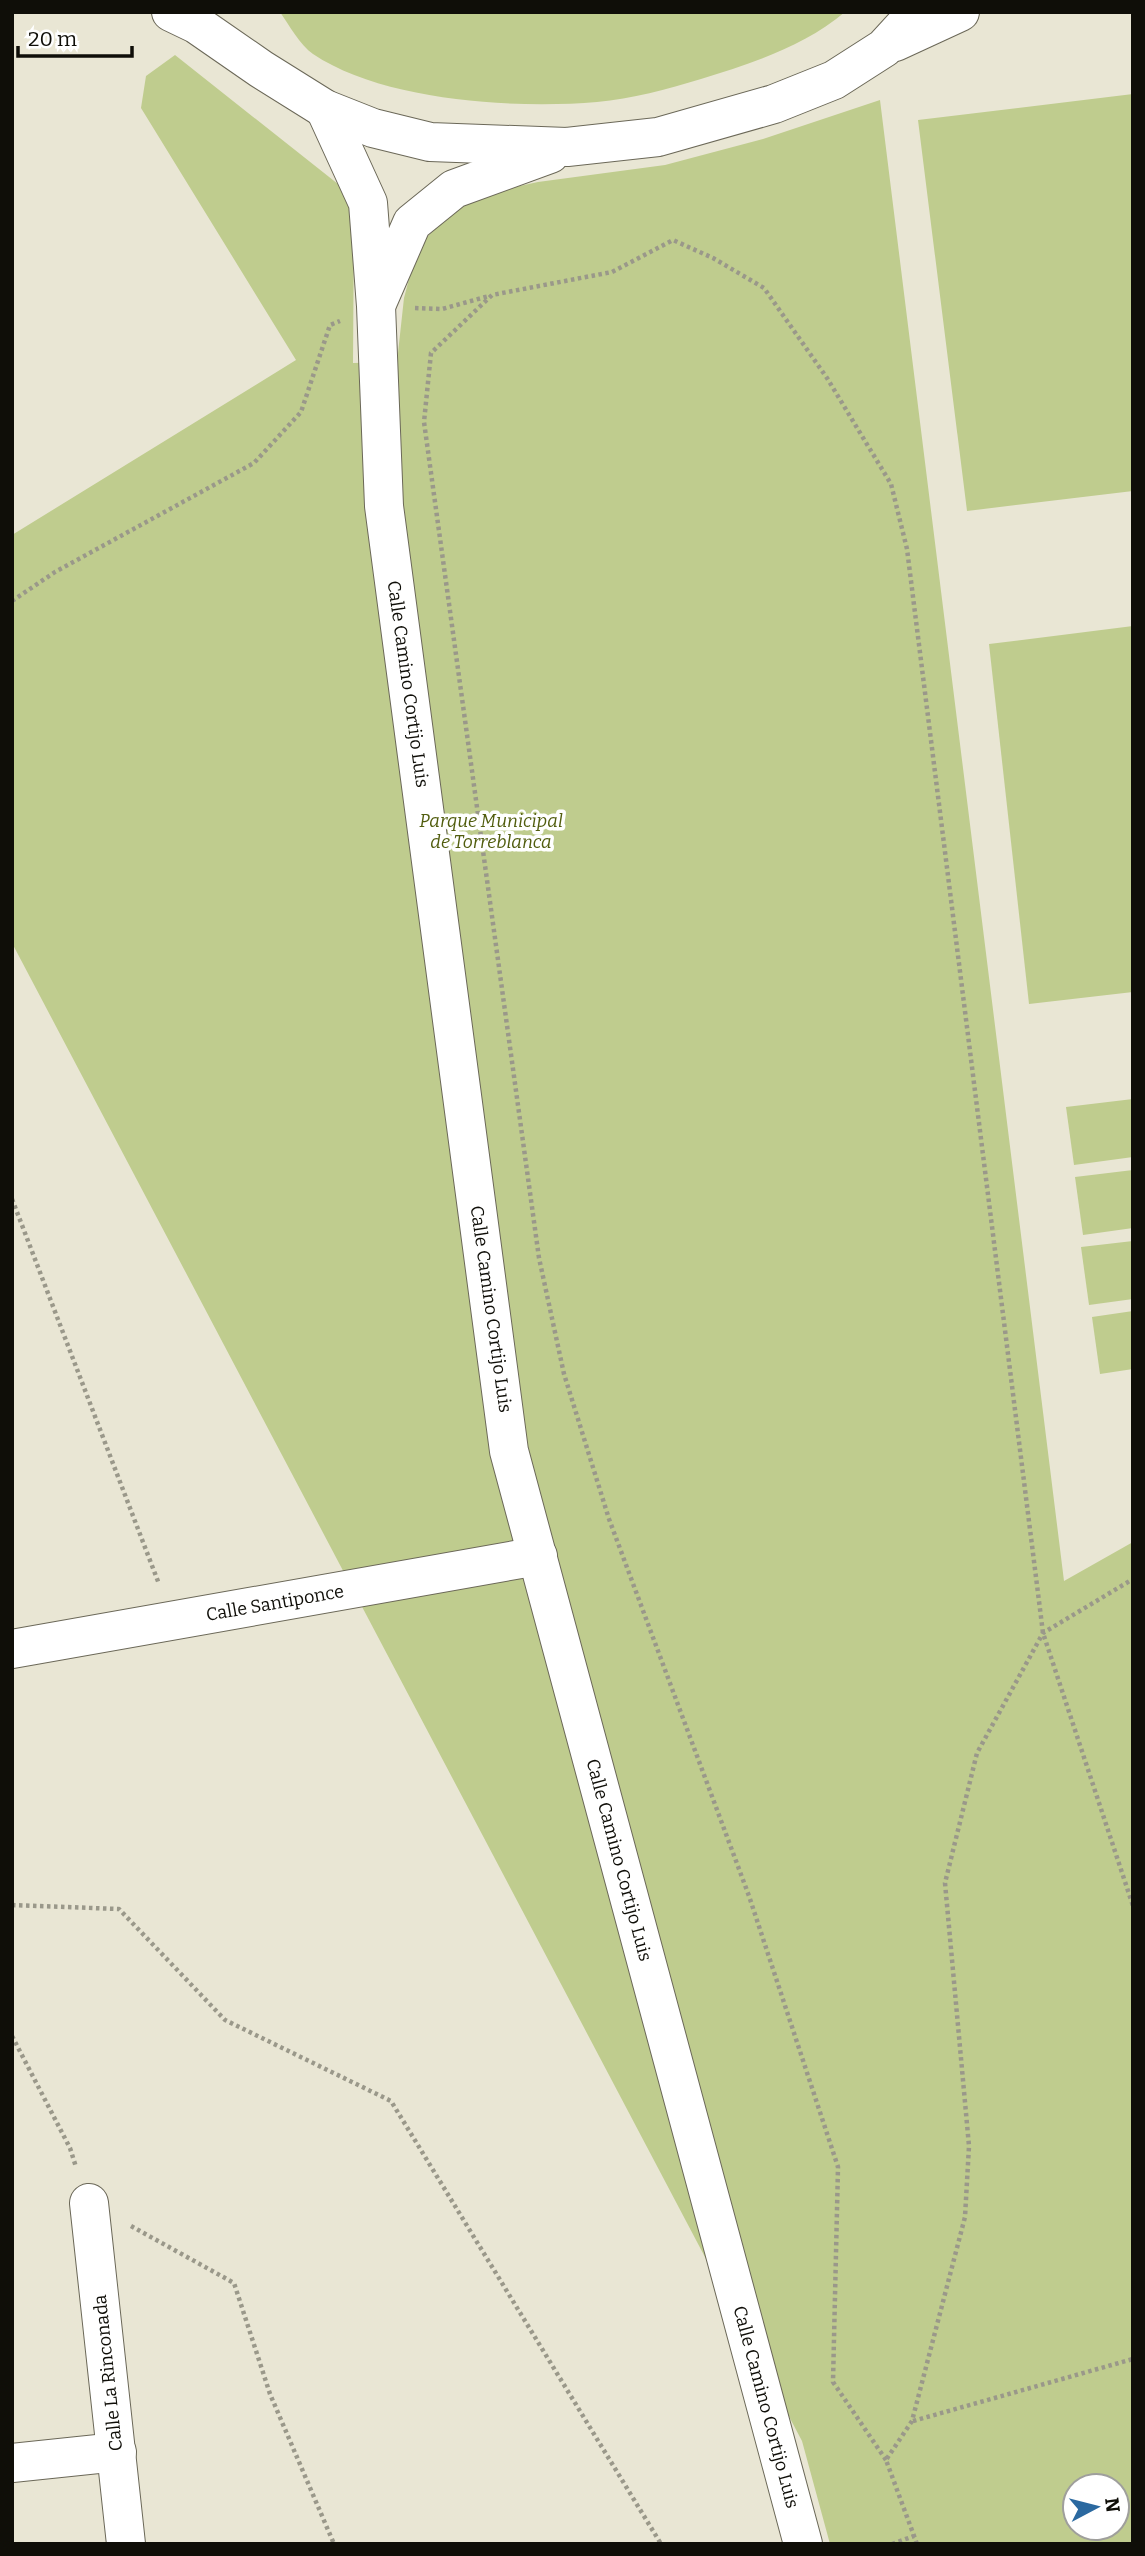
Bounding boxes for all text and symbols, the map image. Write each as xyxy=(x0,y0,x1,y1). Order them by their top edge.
scale bar xyxy=(18,14,131,58)
text: 20 m xyxy=(28,26,77,52)
street label: Calle Camino Cortijo Luis xyxy=(383,579,433,789)
park label: Parque Municipal de Torreblanca xyxy=(419,810,563,853)
street label: Calle Camino Cortijo Luis xyxy=(466,1204,516,1414)
street label: Calle Santiponce xyxy=(204,1580,346,1626)
street label: Calle Camino Cortijo Luis xyxy=(581,1756,657,1964)
street label: Calle La Rinconada xyxy=(89,2294,127,2452)
street label: Calle Camino Cortijo Luis xyxy=(728,2303,804,2511)
north arrow xyxy=(1061,2472,1131,2542)
text: N xyxy=(1100,2496,1125,2514)

